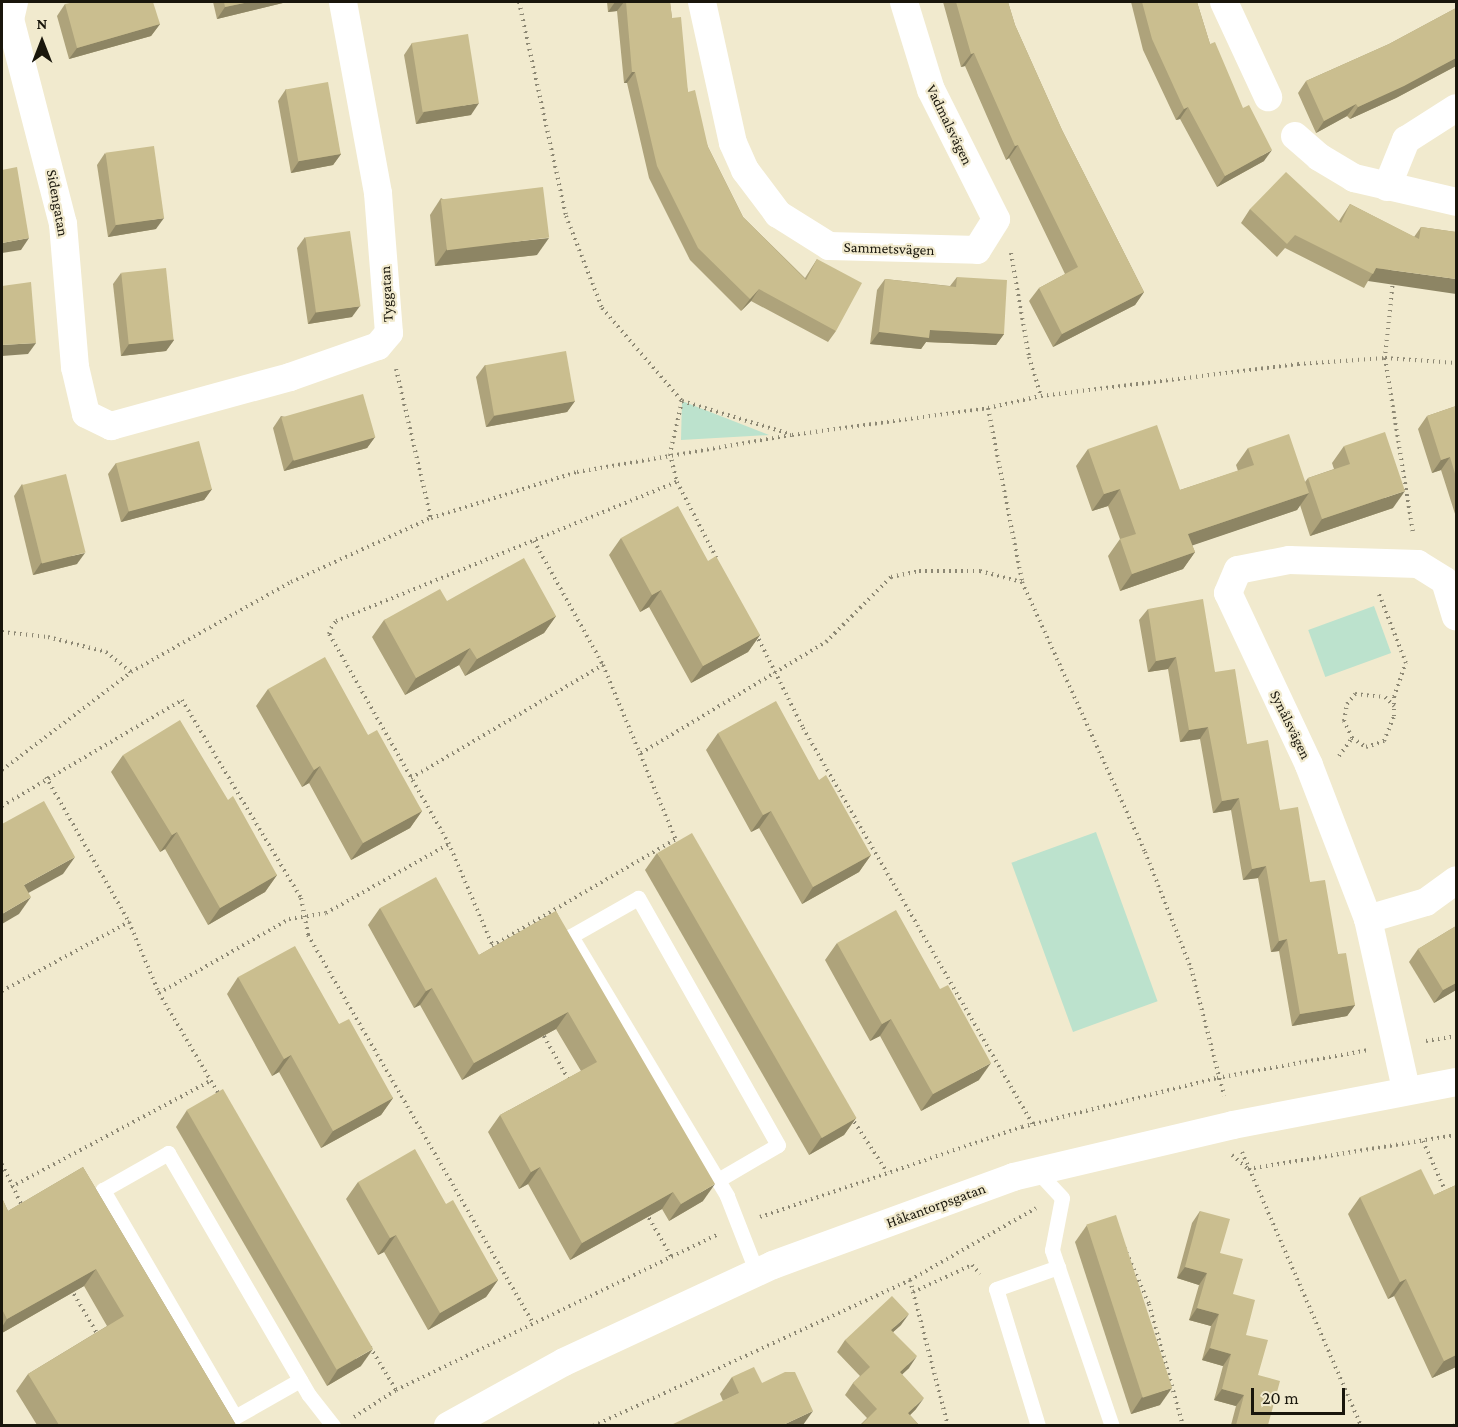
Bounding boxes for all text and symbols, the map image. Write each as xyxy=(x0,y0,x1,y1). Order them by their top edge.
north arrow xyxy=(12,12,72,72)
text: N xyxy=(37,15,47,32)
street label: Vadmalsvägen xyxy=(922,82,976,168)
street label: Sidengatan xyxy=(42,168,72,238)
street label: Sammetsvägen xyxy=(843,238,935,260)
street label: Tyggatan xyxy=(377,265,397,323)
street label: Synålsvägen xyxy=(1266,688,1314,762)
street label: Håkantorpsgatan xyxy=(884,1180,988,1232)
scale bar xyxy=(1254,1376,1348,1414)
text: 20 m xyxy=(1262,1388,1299,1408)

